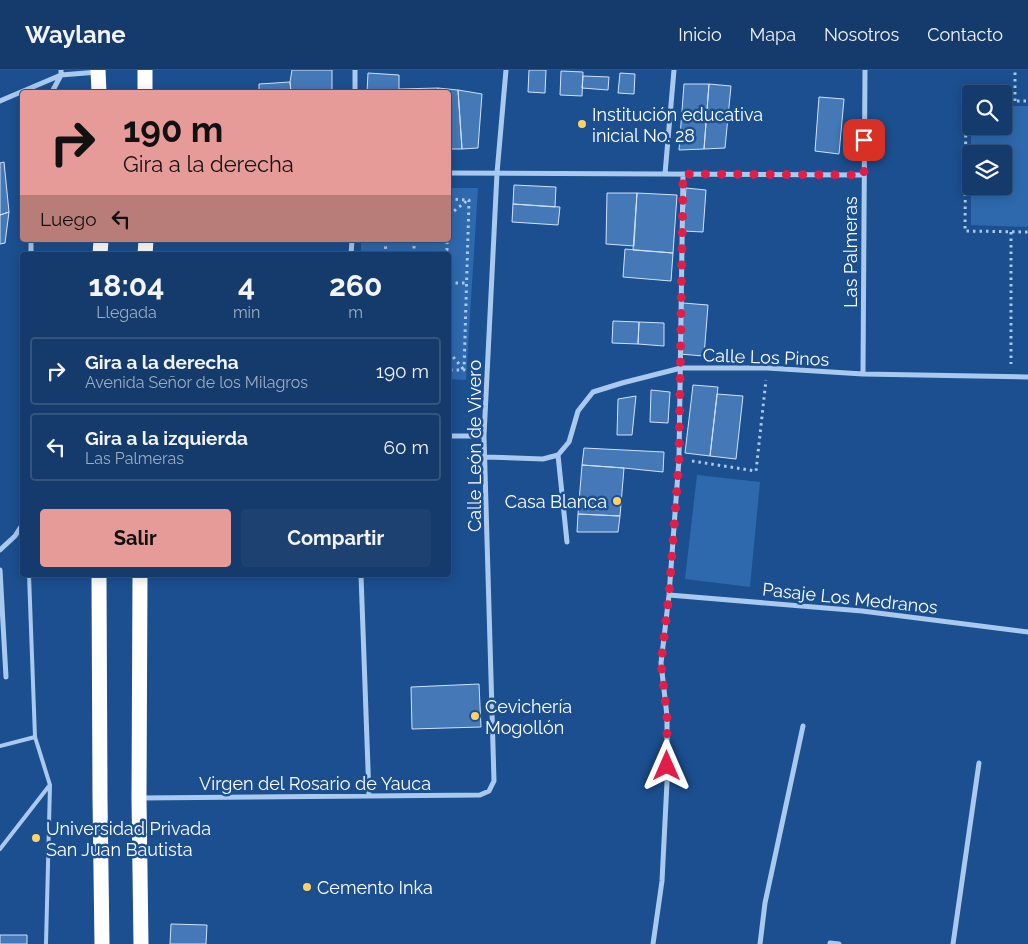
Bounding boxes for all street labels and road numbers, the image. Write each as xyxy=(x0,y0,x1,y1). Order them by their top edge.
street label: Las Palmeras xyxy=(840,196,861,308)
street label: Calle Los Pinos xyxy=(702,344,830,370)
street label: Calle León de Vivero xyxy=(464,360,485,532)
street label: Pasaje Los Medranos xyxy=(761,578,939,618)
street label: Virgen del Rosario de Yauca xyxy=(199,773,431,794)

